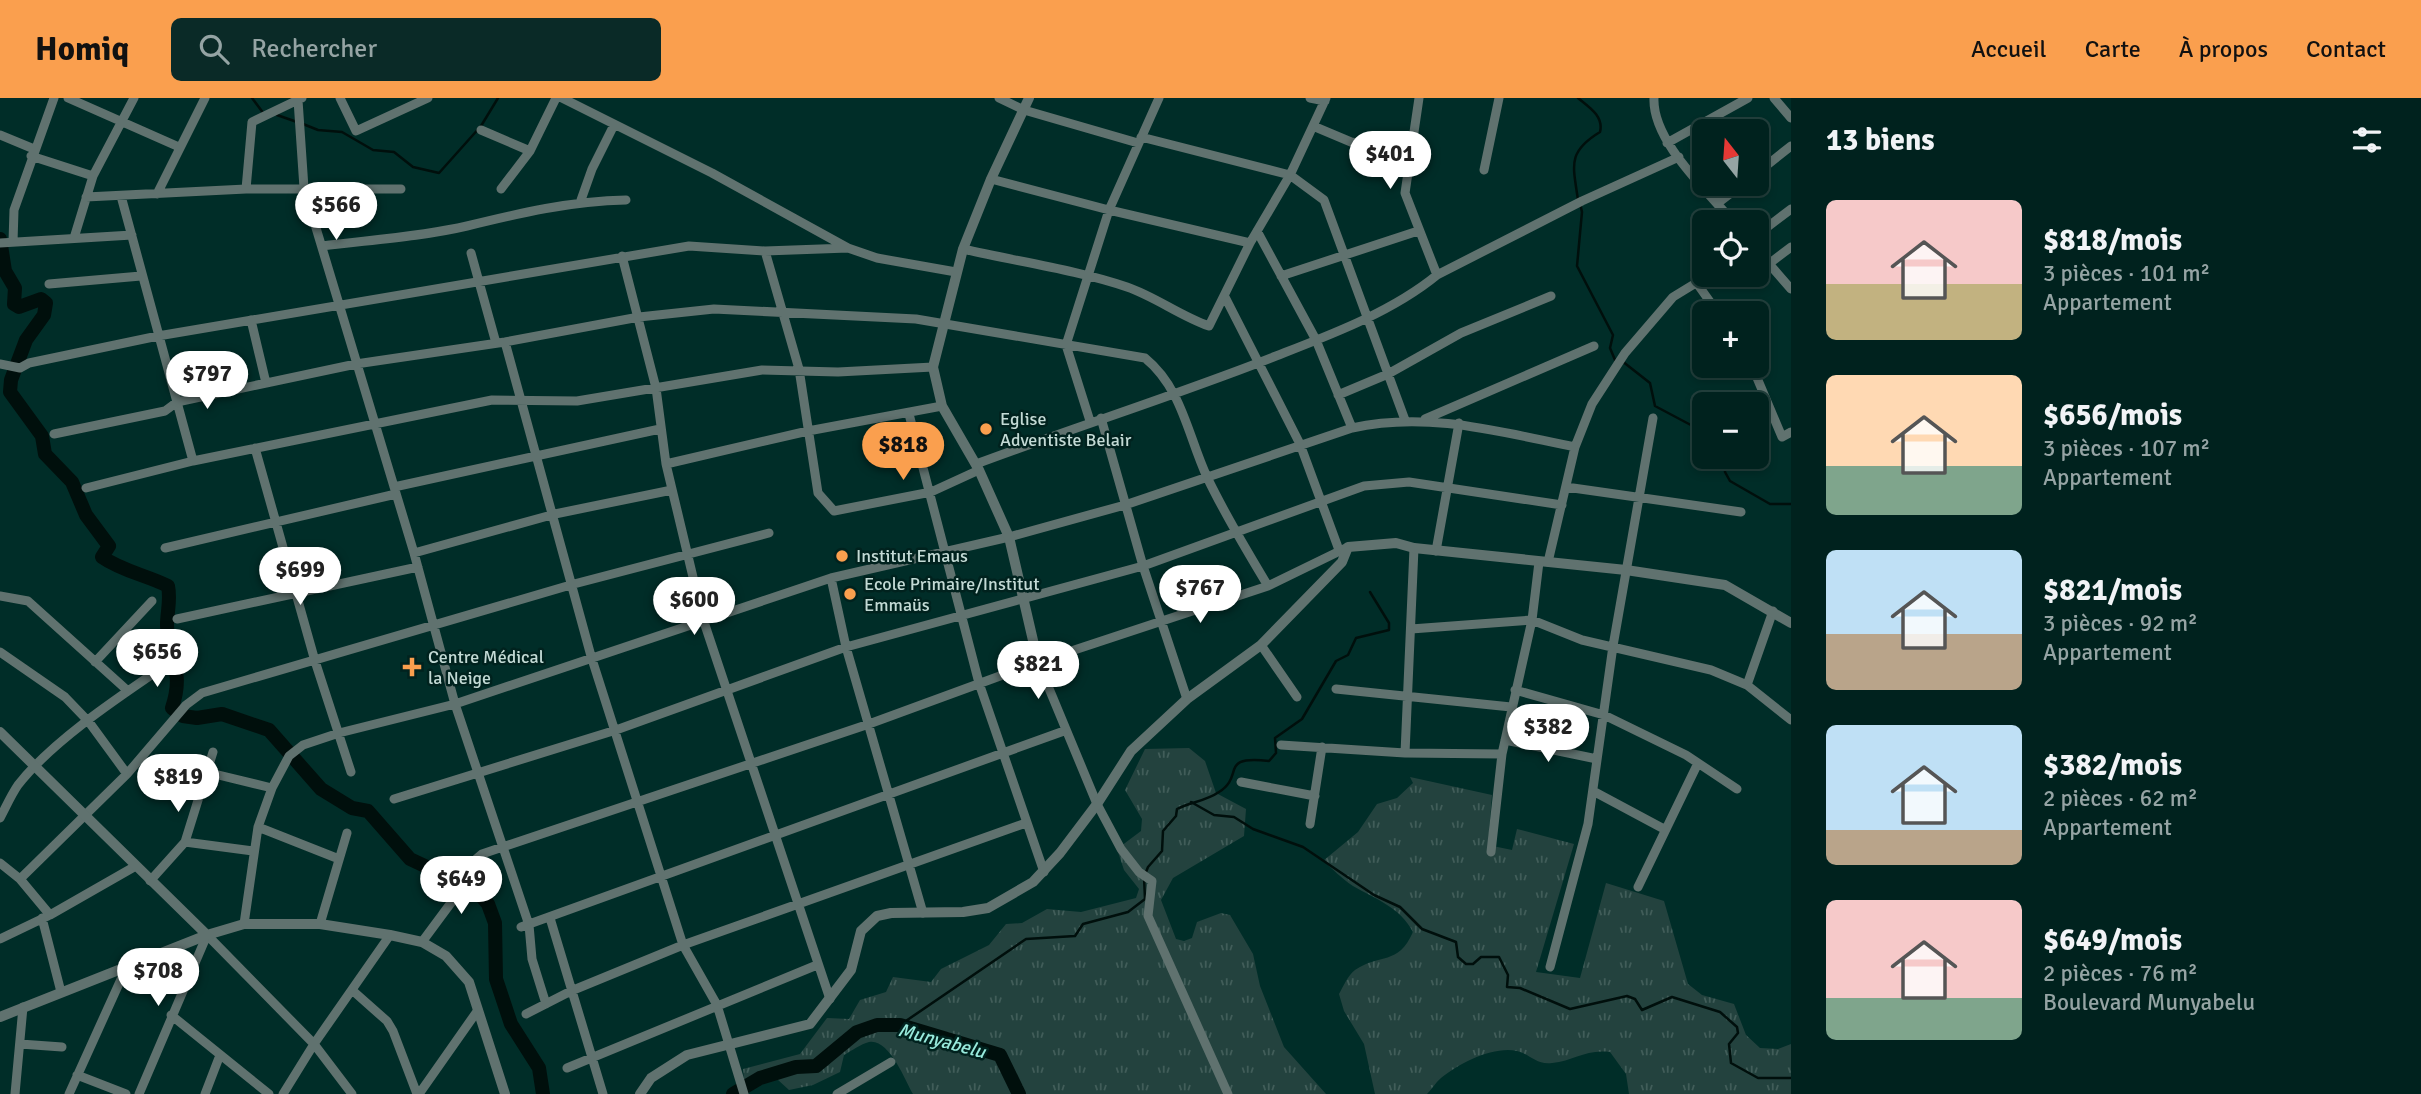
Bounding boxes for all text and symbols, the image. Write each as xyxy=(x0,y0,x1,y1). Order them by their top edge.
search box xyxy=(171,18,661,81)
text: Homiq xyxy=(35,29,129,70)
icon: search xyxy=(195,30,233,68)
text: Rechercher xyxy=(251,33,377,65)
text: Accueil xyxy=(1971,34,2047,64)
text: Carte xyxy=(2085,34,2141,64)
text: À propos xyxy=(2179,34,2268,64)
text: Contact xyxy=(2306,34,2386,64)
north arrow xyxy=(1692,119,1769,196)
map controls xyxy=(1692,119,1769,469)
icon: filters xyxy=(2348,121,2386,159)
text: 13 biens xyxy=(1826,122,1935,159)
pin: $401 xyxy=(1349,132,1431,191)
text: $401 xyxy=(1365,139,1415,168)
pin: $566 xyxy=(295,183,377,242)
text: $566 xyxy=(311,190,361,219)
button: locate xyxy=(1692,210,1769,287)
text: $818/mois xyxy=(2043,222,2182,259)
icon: home xyxy=(1882,228,1966,312)
text: 3 pièces · 101 m² xyxy=(2043,259,2210,288)
text: Appartement xyxy=(2043,288,2172,317)
button: + xyxy=(1692,301,1769,378)
pin: $797 xyxy=(166,352,248,411)
text: $797 xyxy=(182,359,232,388)
button: − xyxy=(1692,392,1769,469)
text: $656/mois xyxy=(2043,397,2182,434)
icon: home xyxy=(1882,403,1966,487)
place label: Eglise Adventiste Belair xyxy=(1000,408,1132,451)
marker: Eglise Adventiste Belair xyxy=(978,421,994,437)
pin: $818 xyxy=(862,422,944,482)
text: $818 xyxy=(878,430,928,459)
text: 3 pièces · 107 m² xyxy=(2043,434,2210,463)
text: Appartement xyxy=(2043,463,2172,492)
place label: Institut Emaus xyxy=(856,545,968,567)
pin: $699 xyxy=(259,547,341,607)
marker: Institut Emaus xyxy=(834,548,850,564)
text: $699 xyxy=(275,555,325,584)
pin: $767 xyxy=(1159,566,1241,625)
text: $821/mois xyxy=(2043,572,2182,609)
place label: Ecole Primaire/Institut Emmaüs xyxy=(864,573,1039,616)
text: $767 xyxy=(1175,573,1225,602)
pin: $600 xyxy=(653,578,735,637)
icon: home xyxy=(1882,578,1966,662)
text: $600 xyxy=(669,585,719,614)
marker: Ecole Primaire/Institut Emmaüs xyxy=(842,586,858,602)
text: 3 pièces · 92 m² xyxy=(2043,609,2198,638)
pin: $656 xyxy=(116,630,198,689)
text: $656 xyxy=(132,637,182,666)
text: Appartement xyxy=(2043,638,2172,667)
pin: $821 xyxy=(997,642,1079,701)
place label: Centre Médical la Neige xyxy=(428,646,544,689)
text: $821 xyxy=(1013,649,1063,678)
marker: Centre Médical la Neige xyxy=(402,657,422,677)
pin: $382 xyxy=(1507,704,1589,764)
text: $382 xyxy=(1523,712,1573,741)
text: $382/mois xyxy=(2043,747,2182,784)
icon: home xyxy=(1882,753,1966,837)
pin: $819 xyxy=(137,754,219,814)
text: $819 xyxy=(153,762,203,791)
text: 2 pièces · 62 m² xyxy=(2043,784,2198,813)
text: Appartement xyxy=(2043,813,2172,842)
pin: $649 xyxy=(420,856,502,916)
text: $649 xyxy=(436,864,486,893)
text: $649/mois xyxy=(2043,922,2182,959)
icon: home xyxy=(1882,928,1966,1012)
pin: $708 xyxy=(117,948,199,1008)
text: $708 xyxy=(133,956,183,985)
text: 2 pièces · 76 m² xyxy=(2043,959,2198,988)
text: Boulevard Munyabelu xyxy=(2043,988,2255,1017)
water label: Munyabelu xyxy=(895,1018,990,1065)

